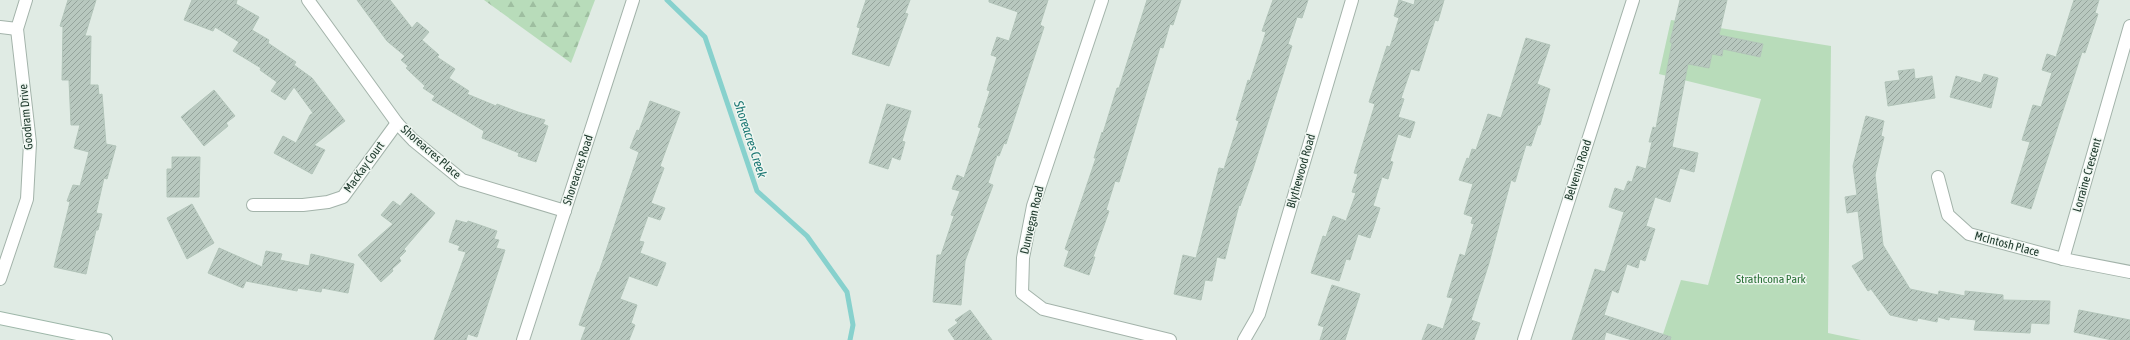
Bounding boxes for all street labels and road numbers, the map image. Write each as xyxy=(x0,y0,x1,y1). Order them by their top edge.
street label: Goodram Drive xyxy=(16,84,36,150)
street label: Shoreacres Place xyxy=(398,122,464,182)
street label: Blythewood Road xyxy=(1284,132,1318,210)
street label: Shoreacres Road xyxy=(560,133,596,207)
street label: Lorraine Crescent xyxy=(2070,136,2104,214)
street label: MacKay Court xyxy=(341,138,387,195)
street label: Belvenia Road xyxy=(1562,138,1594,202)
street label: Dunvegan Road xyxy=(1017,185,1047,255)
street label: McIntosh Place xyxy=(1973,229,2041,259)

